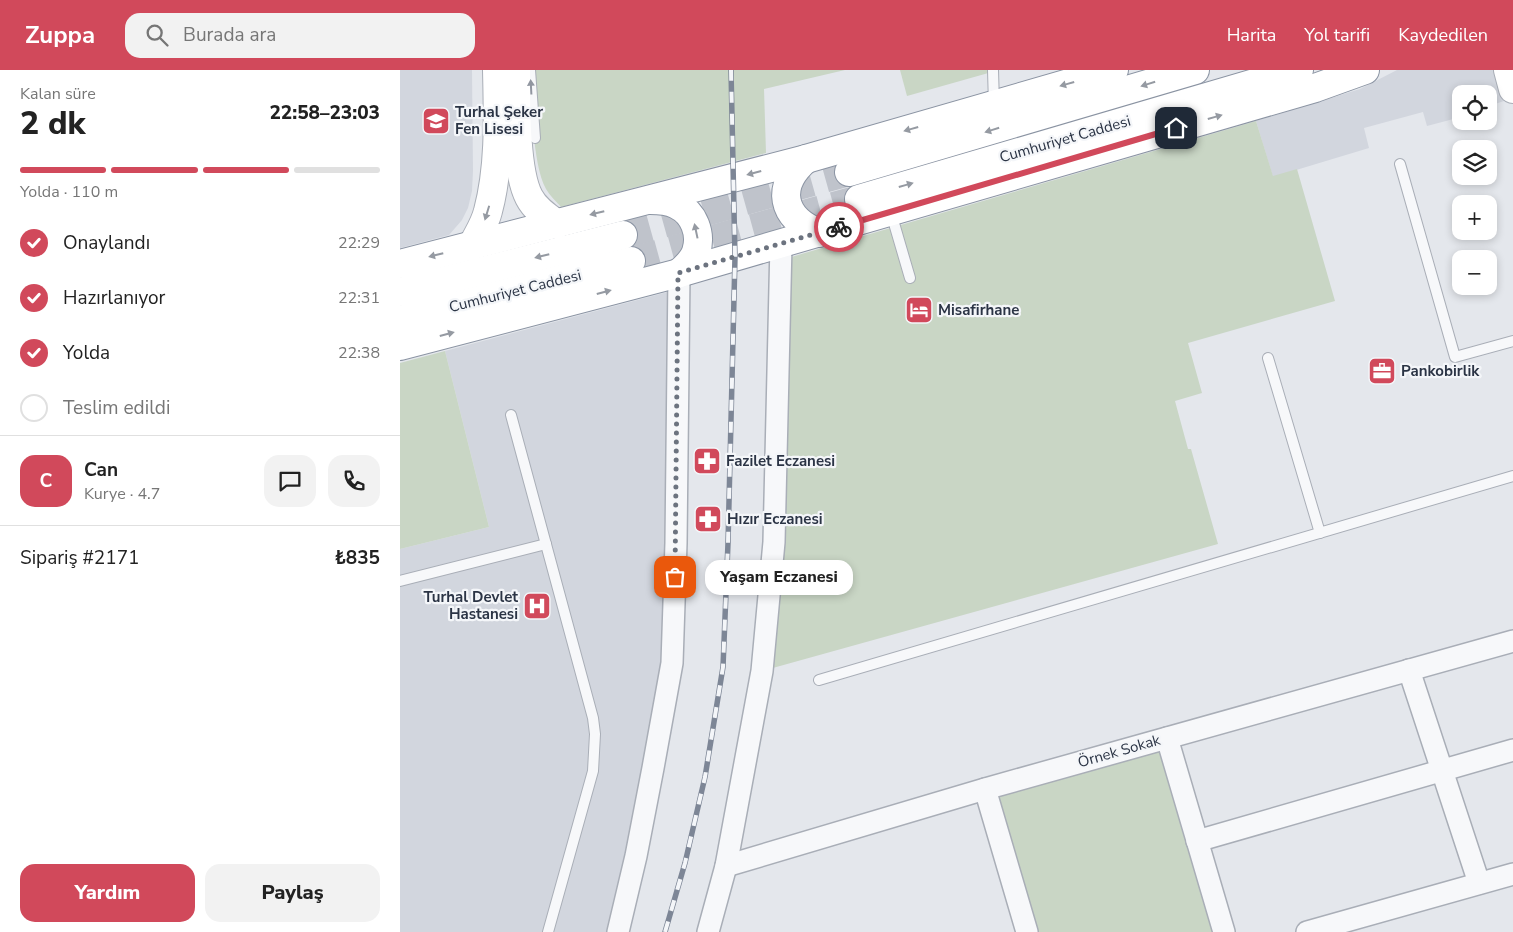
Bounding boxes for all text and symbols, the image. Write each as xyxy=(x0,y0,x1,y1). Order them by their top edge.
search box xyxy=(125,13,475,58)
text: Zuppa xyxy=(25,19,95,51)
icon: search xyxy=(143,21,171,49)
text: Burada ara xyxy=(183,22,276,48)
text: Harita xyxy=(1227,23,1276,47)
text: Yol tarifi xyxy=(1304,23,1370,47)
text: Kaydedilen xyxy=(1398,23,1488,47)
one-way arrow xyxy=(527,78,535,94)
one-way arrow xyxy=(1059,80,1074,88)
one-way arrow xyxy=(1140,80,1155,88)
text: Kalan süre xyxy=(20,83,96,105)
map controls xyxy=(1452,85,1497,295)
button: locate xyxy=(1452,85,1497,130)
text: 22:58–23:03 xyxy=(269,100,380,126)
text: 2 dk xyxy=(20,102,85,145)
place label: Turhal Şeker Fen Lisesi xyxy=(455,102,543,139)
school or university icon: Turhal Şeker Fen Lisesi xyxy=(421,106,451,136)
pin xyxy=(1155,107,1197,149)
street label: Cumhuriyet Caddesi xyxy=(997,111,1133,167)
one-way arrow xyxy=(1207,113,1222,121)
icon: home xyxy=(1162,114,1190,142)
one-way arrow xyxy=(903,125,918,133)
one-way arrow xyxy=(985,127,1000,135)
button: layers xyxy=(1452,140,1497,185)
one-way arrow xyxy=(747,169,762,177)
text: Yolda · 110 m xyxy=(20,181,118,203)
one-way arrow xyxy=(899,181,914,189)
button: + xyxy=(1452,195,1497,240)
courier xyxy=(814,202,864,252)
one-way arrow xyxy=(483,205,491,220)
one-way arrow xyxy=(590,210,605,218)
icon: bike xyxy=(825,213,853,241)
one-way arrow xyxy=(692,224,700,239)
icon: check xyxy=(20,229,48,257)
text: Onaylandı xyxy=(63,230,150,256)
text: 22:29 xyxy=(338,232,380,254)
button: − xyxy=(1452,250,1497,295)
one-way arrow xyxy=(429,251,444,259)
one-way arrow xyxy=(535,252,550,260)
street label: Cumhuriyet Caddesi xyxy=(447,265,583,317)
icon: check xyxy=(20,284,48,312)
text: Hazırlanıyor xyxy=(63,285,165,311)
text: 22:31 xyxy=(338,287,380,309)
one-way arrow xyxy=(597,288,612,296)
hotel icon: Misafirhane xyxy=(904,295,934,325)
place label: Misafirhane xyxy=(938,300,1019,320)
one-way arrow xyxy=(440,330,455,338)
icon: check xyxy=(20,339,48,367)
text: Yolda xyxy=(63,340,110,366)
text: 22:38 xyxy=(338,342,380,364)
office icon: Pankobirlik xyxy=(1367,356,1397,386)
place label: Pankobirlik xyxy=(1401,361,1480,381)
text: Teslim edildi xyxy=(63,395,170,421)
pharmacy icon: Fazilet Eczanesi xyxy=(692,446,722,476)
place label: Fazilet Eczanesi xyxy=(726,451,835,471)
button: chat xyxy=(264,455,316,507)
button: phone xyxy=(328,455,380,507)
text: Can xyxy=(84,457,118,483)
text: C xyxy=(40,468,52,494)
text: Kurye · 4.7 xyxy=(84,483,160,505)
pharmacy icon: Hızır Eczanesi xyxy=(693,504,723,534)
place label: Hızır Eczanesi xyxy=(727,509,823,529)
text: Sipariş #2171 xyxy=(20,545,139,571)
text: ₺835 xyxy=(334,545,380,571)
pin xyxy=(654,556,696,598)
callout: Yaşam Eczanesi xyxy=(705,560,852,594)
icon: bag xyxy=(661,563,689,591)
text: Yaşam Eczanesi xyxy=(720,566,838,588)
place label: Turhal Devlet Hastanesi xyxy=(424,587,518,624)
hospital icon: Turhal Devlet Hastanesi xyxy=(522,591,552,621)
street label: Örnek Sokak xyxy=(1075,730,1163,772)
button: Yardım xyxy=(20,864,195,922)
button: Paylaş xyxy=(205,864,380,922)

